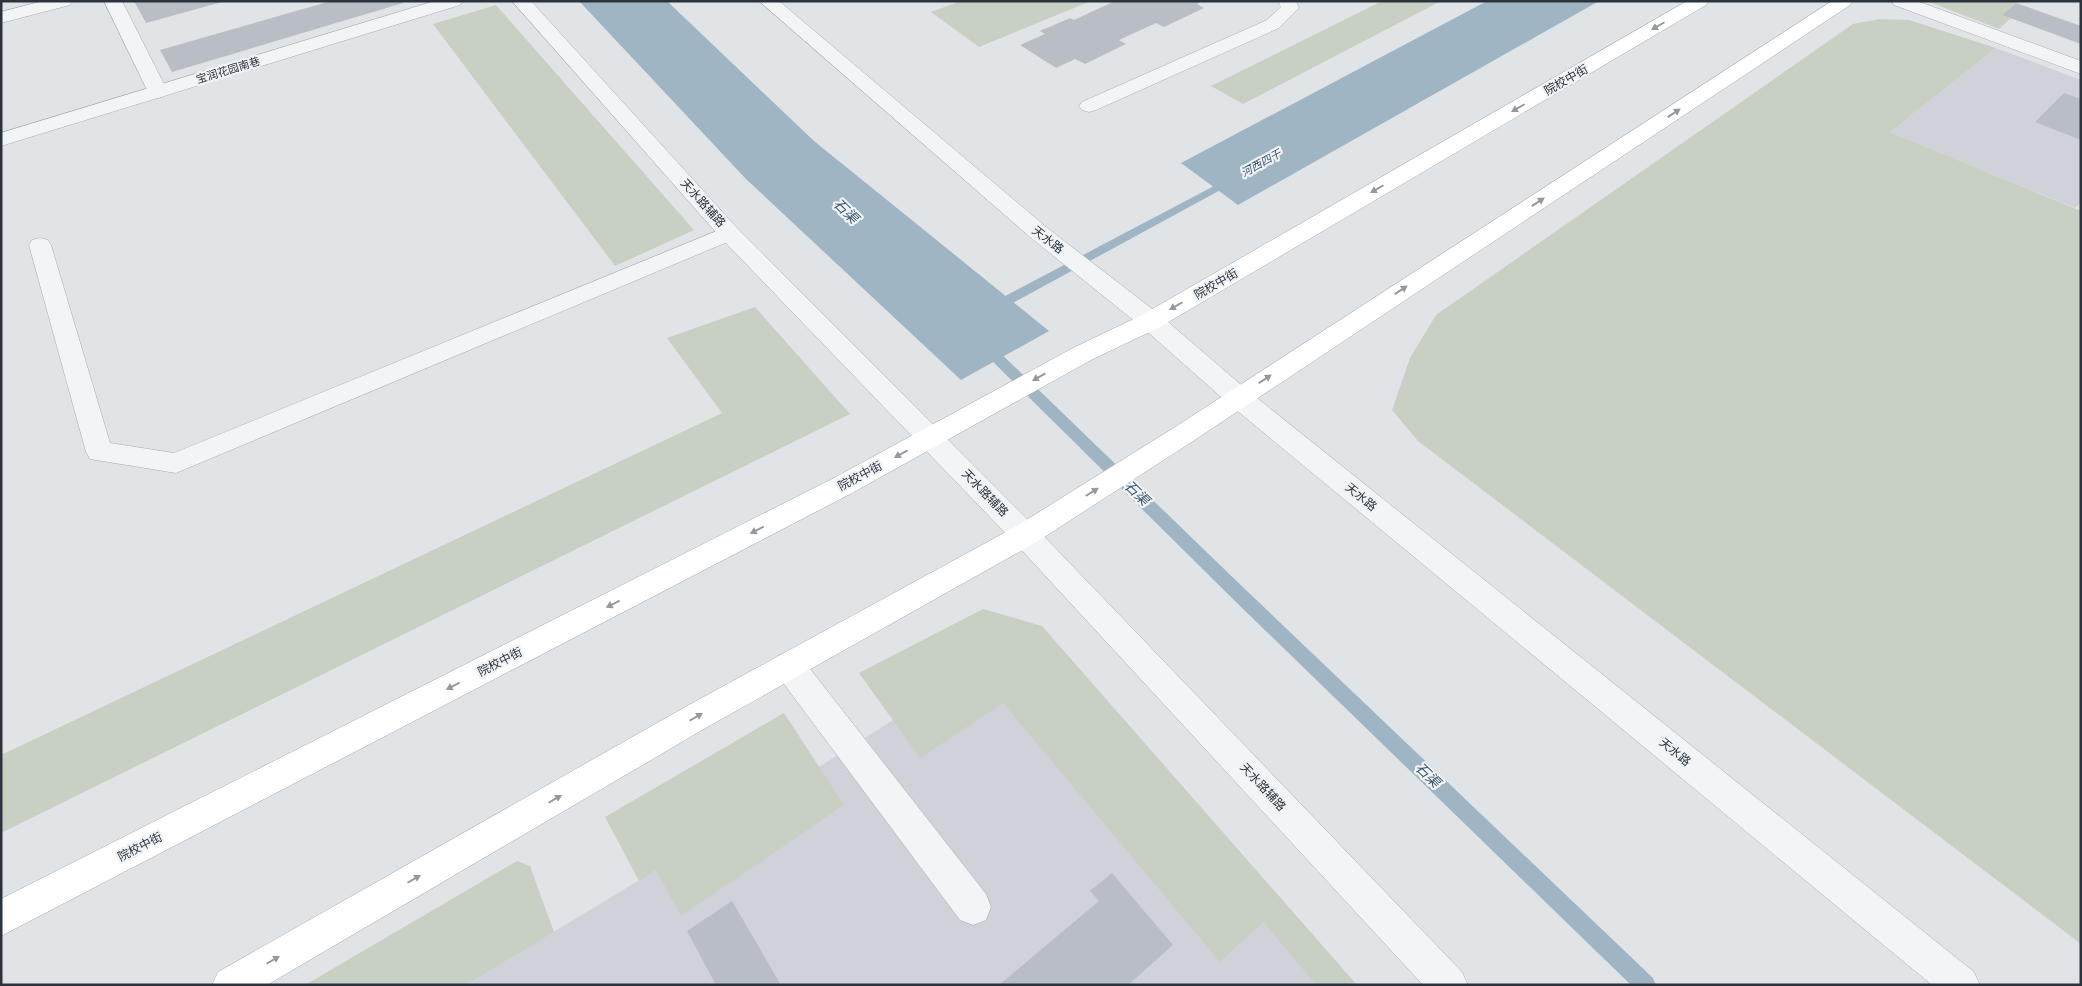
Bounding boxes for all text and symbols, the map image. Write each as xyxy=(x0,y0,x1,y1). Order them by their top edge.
one-way arrow xyxy=(1652,21,1665,30)
street label: 宝润花园南巷 xyxy=(195,55,262,86)
street label: 院校中街 xyxy=(1542,62,1591,99)
one-way arrow xyxy=(1511,103,1524,112)
one-way arrow xyxy=(1667,108,1680,117)
water label: 河西四干 xyxy=(1239,146,1285,180)
street label: 天水路辅路 xyxy=(677,176,728,231)
one-way arrow xyxy=(1371,185,1384,194)
water label: 石渠 xyxy=(830,196,863,229)
one-way arrow xyxy=(1531,197,1544,206)
street label: 天水路 xyxy=(1029,223,1066,257)
street label: 院校中街 xyxy=(1192,266,1241,303)
one-way arrow xyxy=(1395,286,1408,295)
one-way arrow xyxy=(1170,302,1183,311)
one-way arrow xyxy=(1033,373,1046,382)
one-way arrow xyxy=(1259,375,1272,384)
one-way arrow xyxy=(894,450,908,458)
street label: 院校中街 xyxy=(836,459,885,494)
street label: 天水路辅路 xyxy=(958,467,1011,520)
water label: 石渠 xyxy=(1121,478,1154,511)
street label: 天水路 xyxy=(1342,480,1379,515)
one-way arrow xyxy=(1085,488,1098,497)
one-way arrow xyxy=(750,526,764,534)
one-way arrow xyxy=(605,600,620,608)
street label: 院校中街 xyxy=(475,645,525,680)
one-way arrow xyxy=(445,682,460,690)
one-way arrow xyxy=(689,713,702,722)
street label: 天水路 xyxy=(1656,735,1693,770)
street label: 天水路辅路 xyxy=(1237,760,1289,814)
water label: 石渠 xyxy=(1412,760,1445,793)
one-way arrow xyxy=(548,794,561,803)
street label: 院校中街 xyxy=(115,830,165,865)
one-way arrow xyxy=(407,875,420,884)
one-way arrow xyxy=(266,956,279,965)

